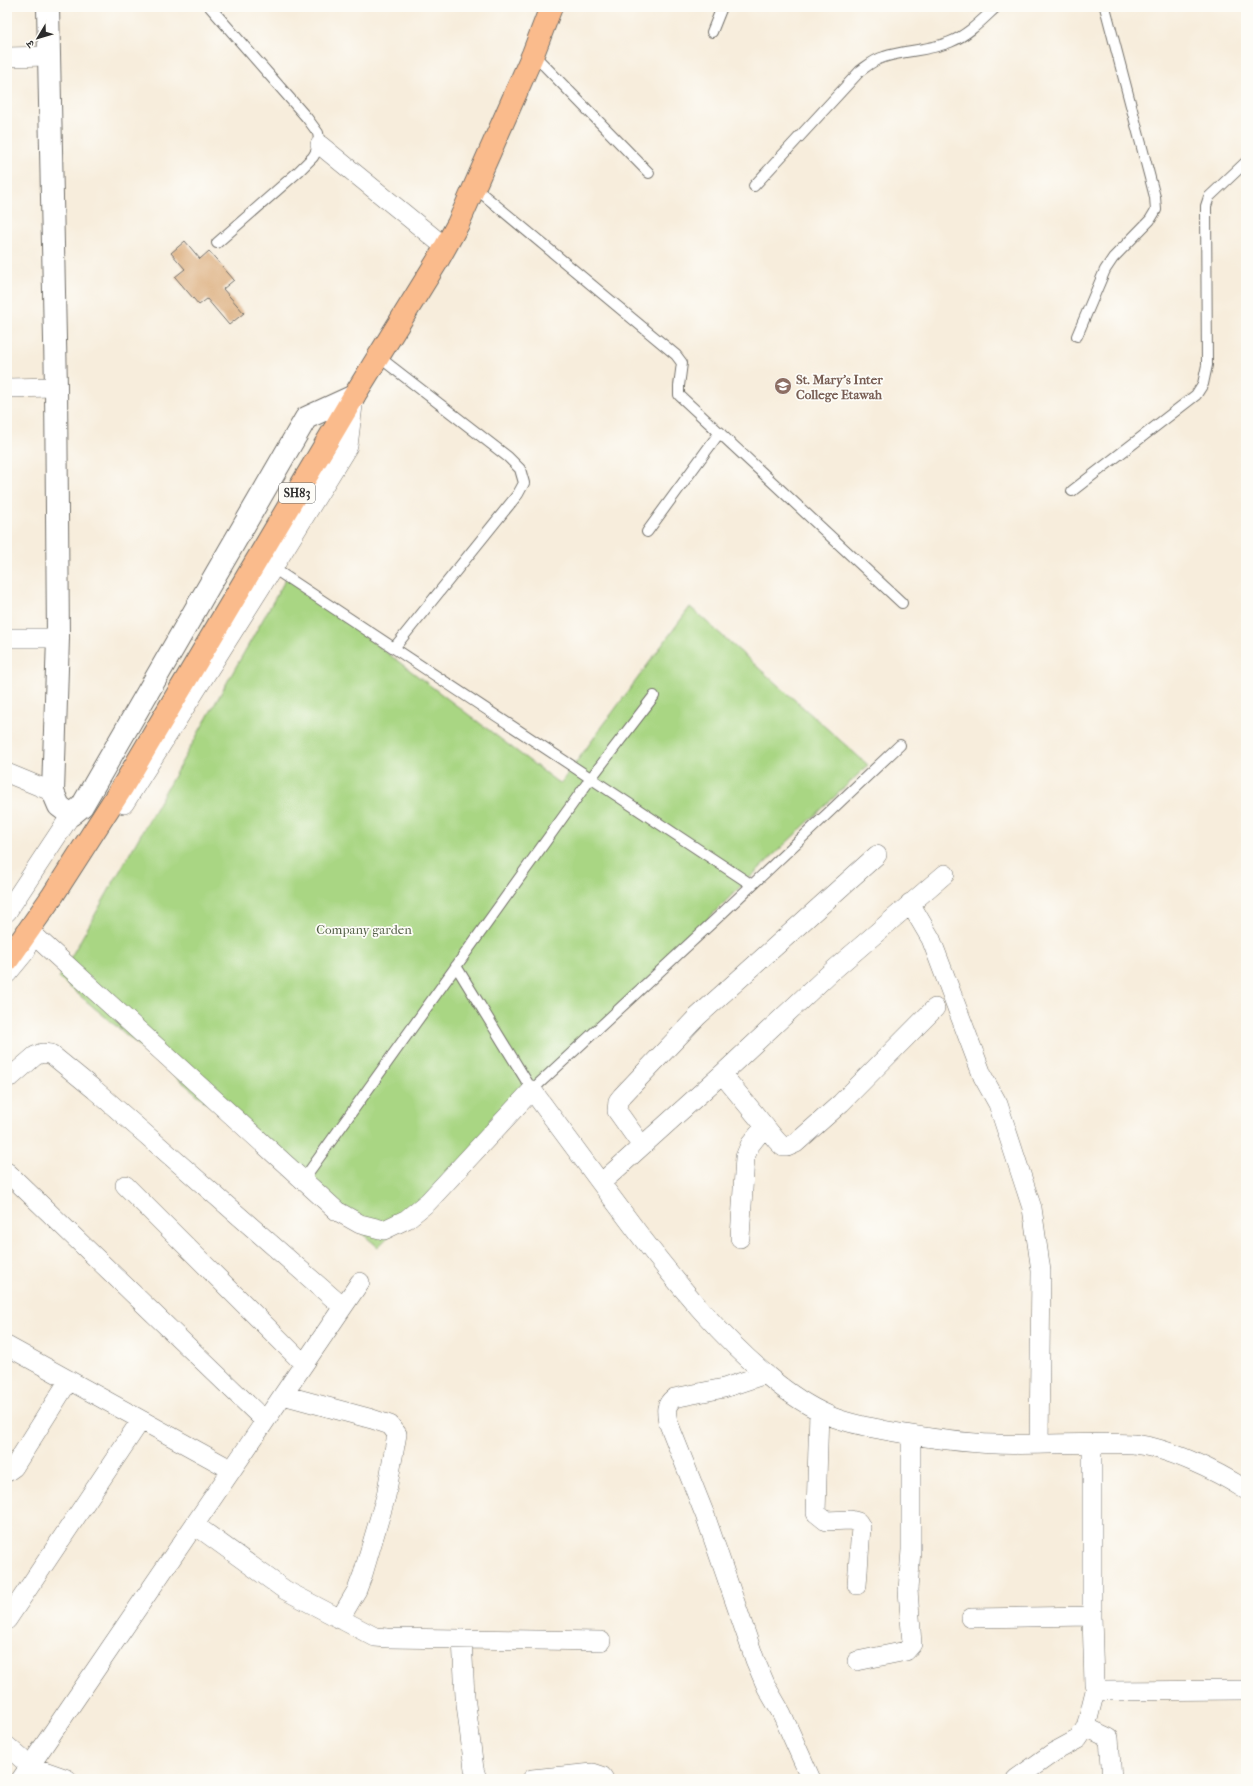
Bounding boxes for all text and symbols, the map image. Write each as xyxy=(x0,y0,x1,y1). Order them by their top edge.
north arrow xyxy=(18,18,58,58)
text: उ xyxy=(23,37,38,51)
place label: St. Mary's Inter College Etawah xyxy=(796,372,883,403)
school or university icon: St. Mary's Inter College Etawah xyxy=(773,376,793,396)
road number: SH83 xyxy=(279,483,315,503)
park label: Company garden xyxy=(316,922,412,937)

